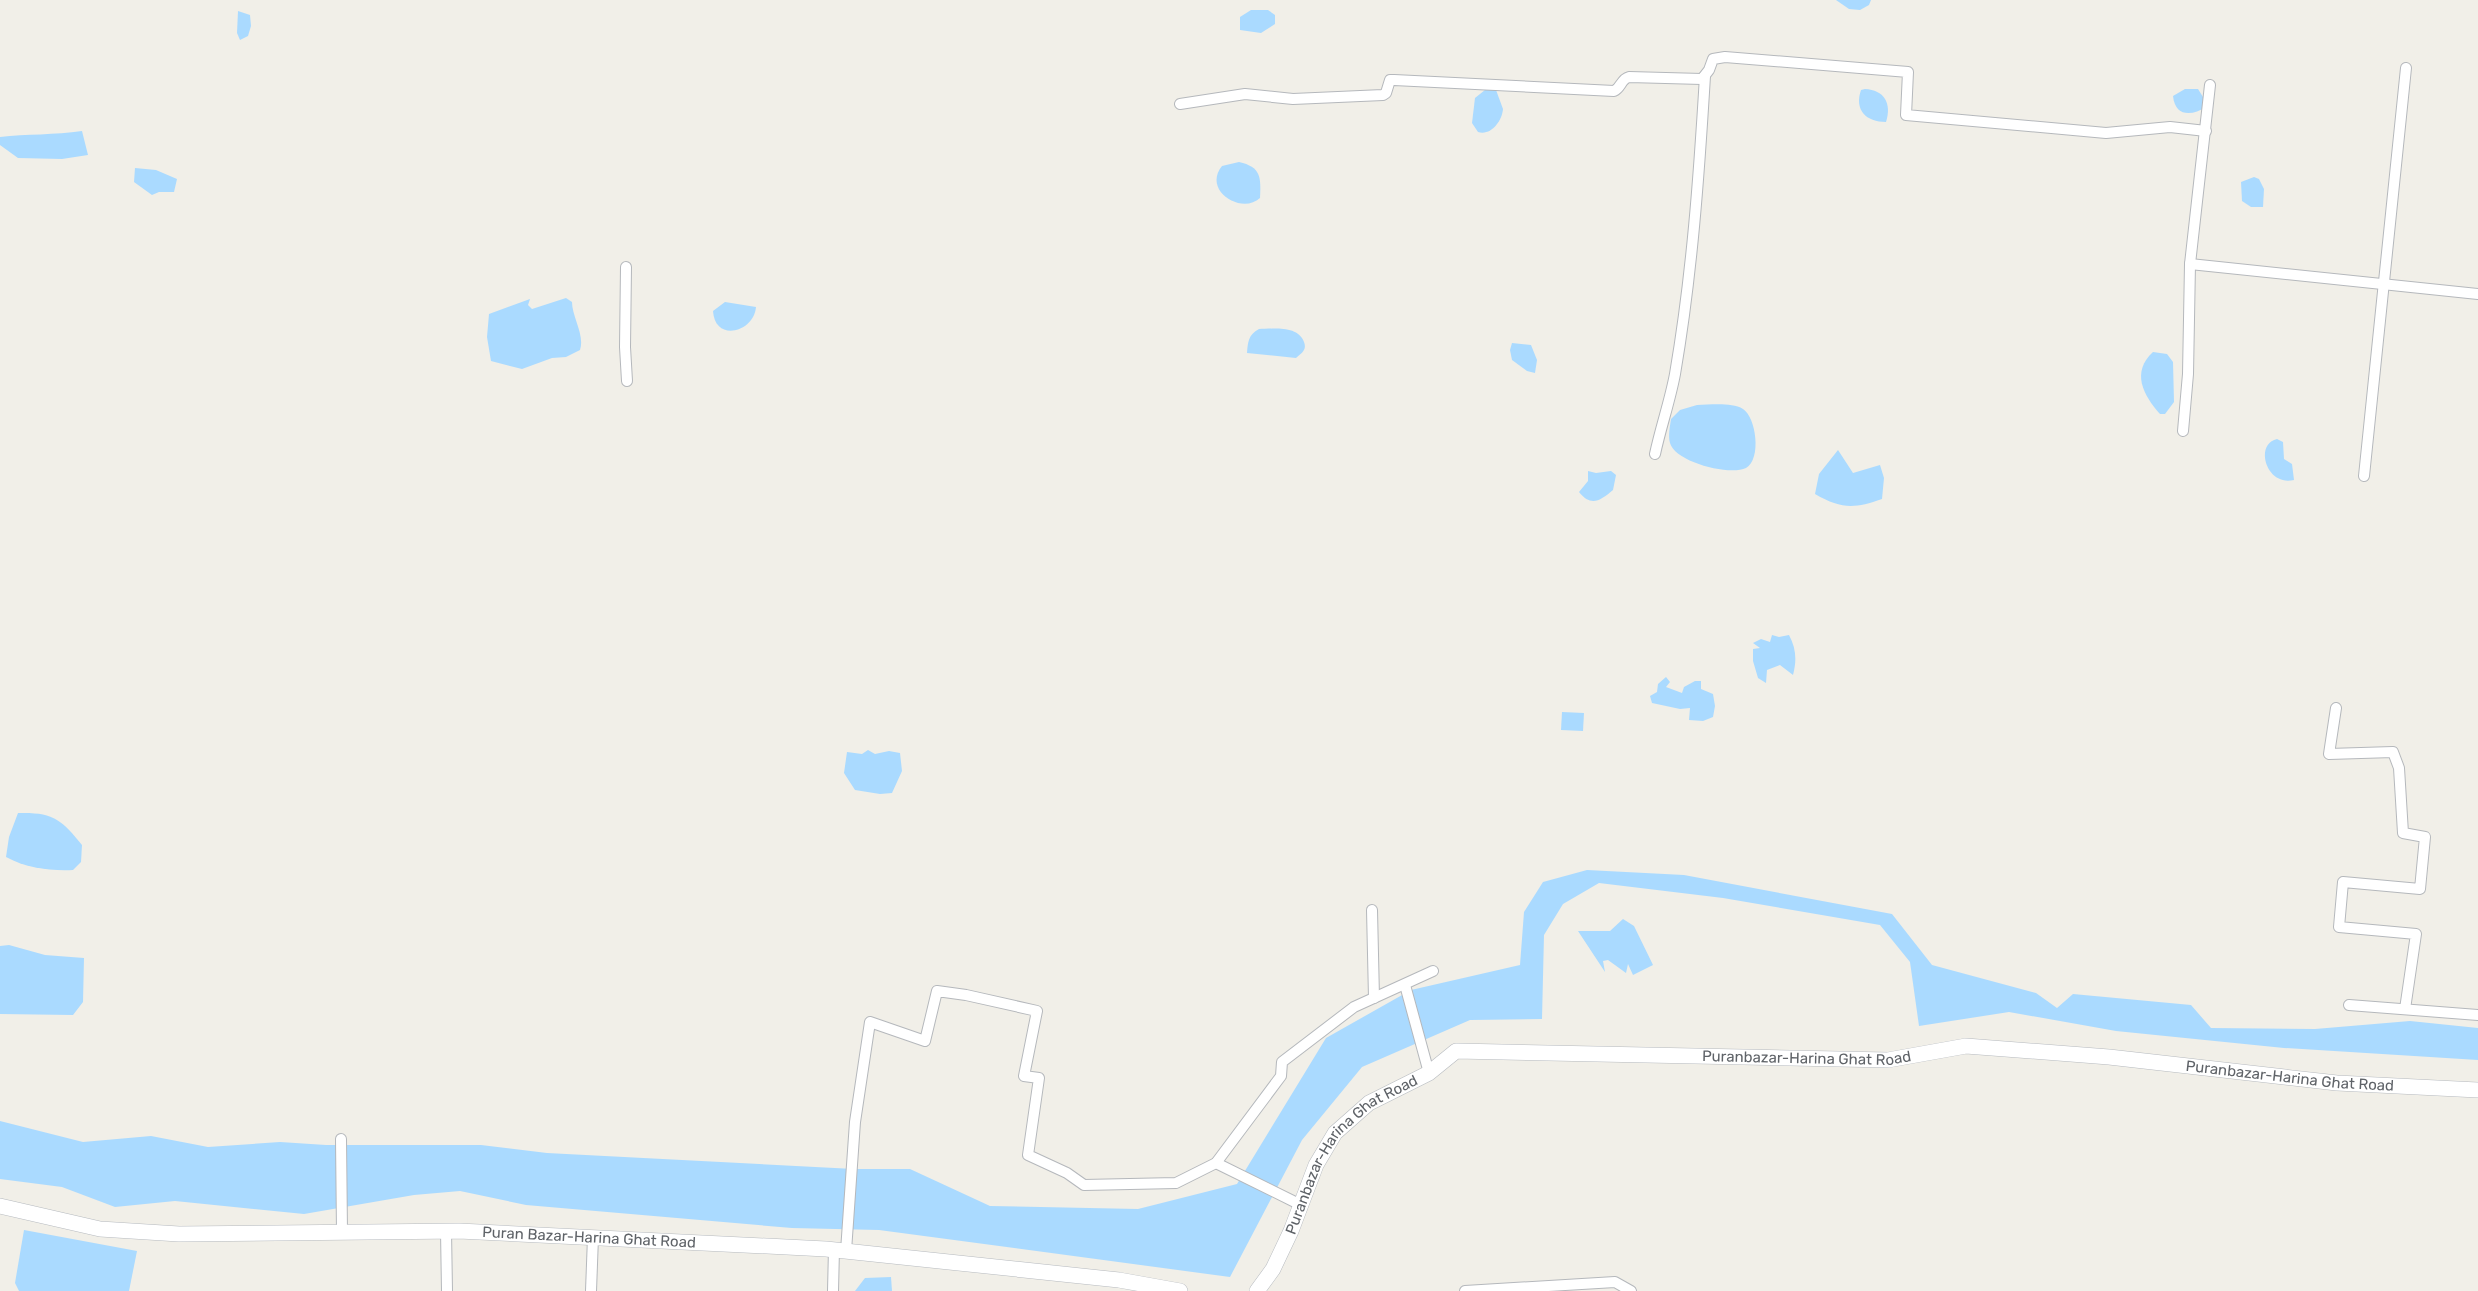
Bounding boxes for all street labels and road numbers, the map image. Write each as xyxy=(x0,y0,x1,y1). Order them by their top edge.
street label: Puranbazar-Harina Ghat Road xyxy=(1702,1047,1912,1069)
street label: Puranbazar-Harina Ghat Road xyxy=(2185,1057,2394,1095)
street label: Puranbazar-Harina Ghat Road xyxy=(1282,1071,1421,1237)
street label: Puran Bazar-Harina Ghat Road xyxy=(482,1223,696,1252)

